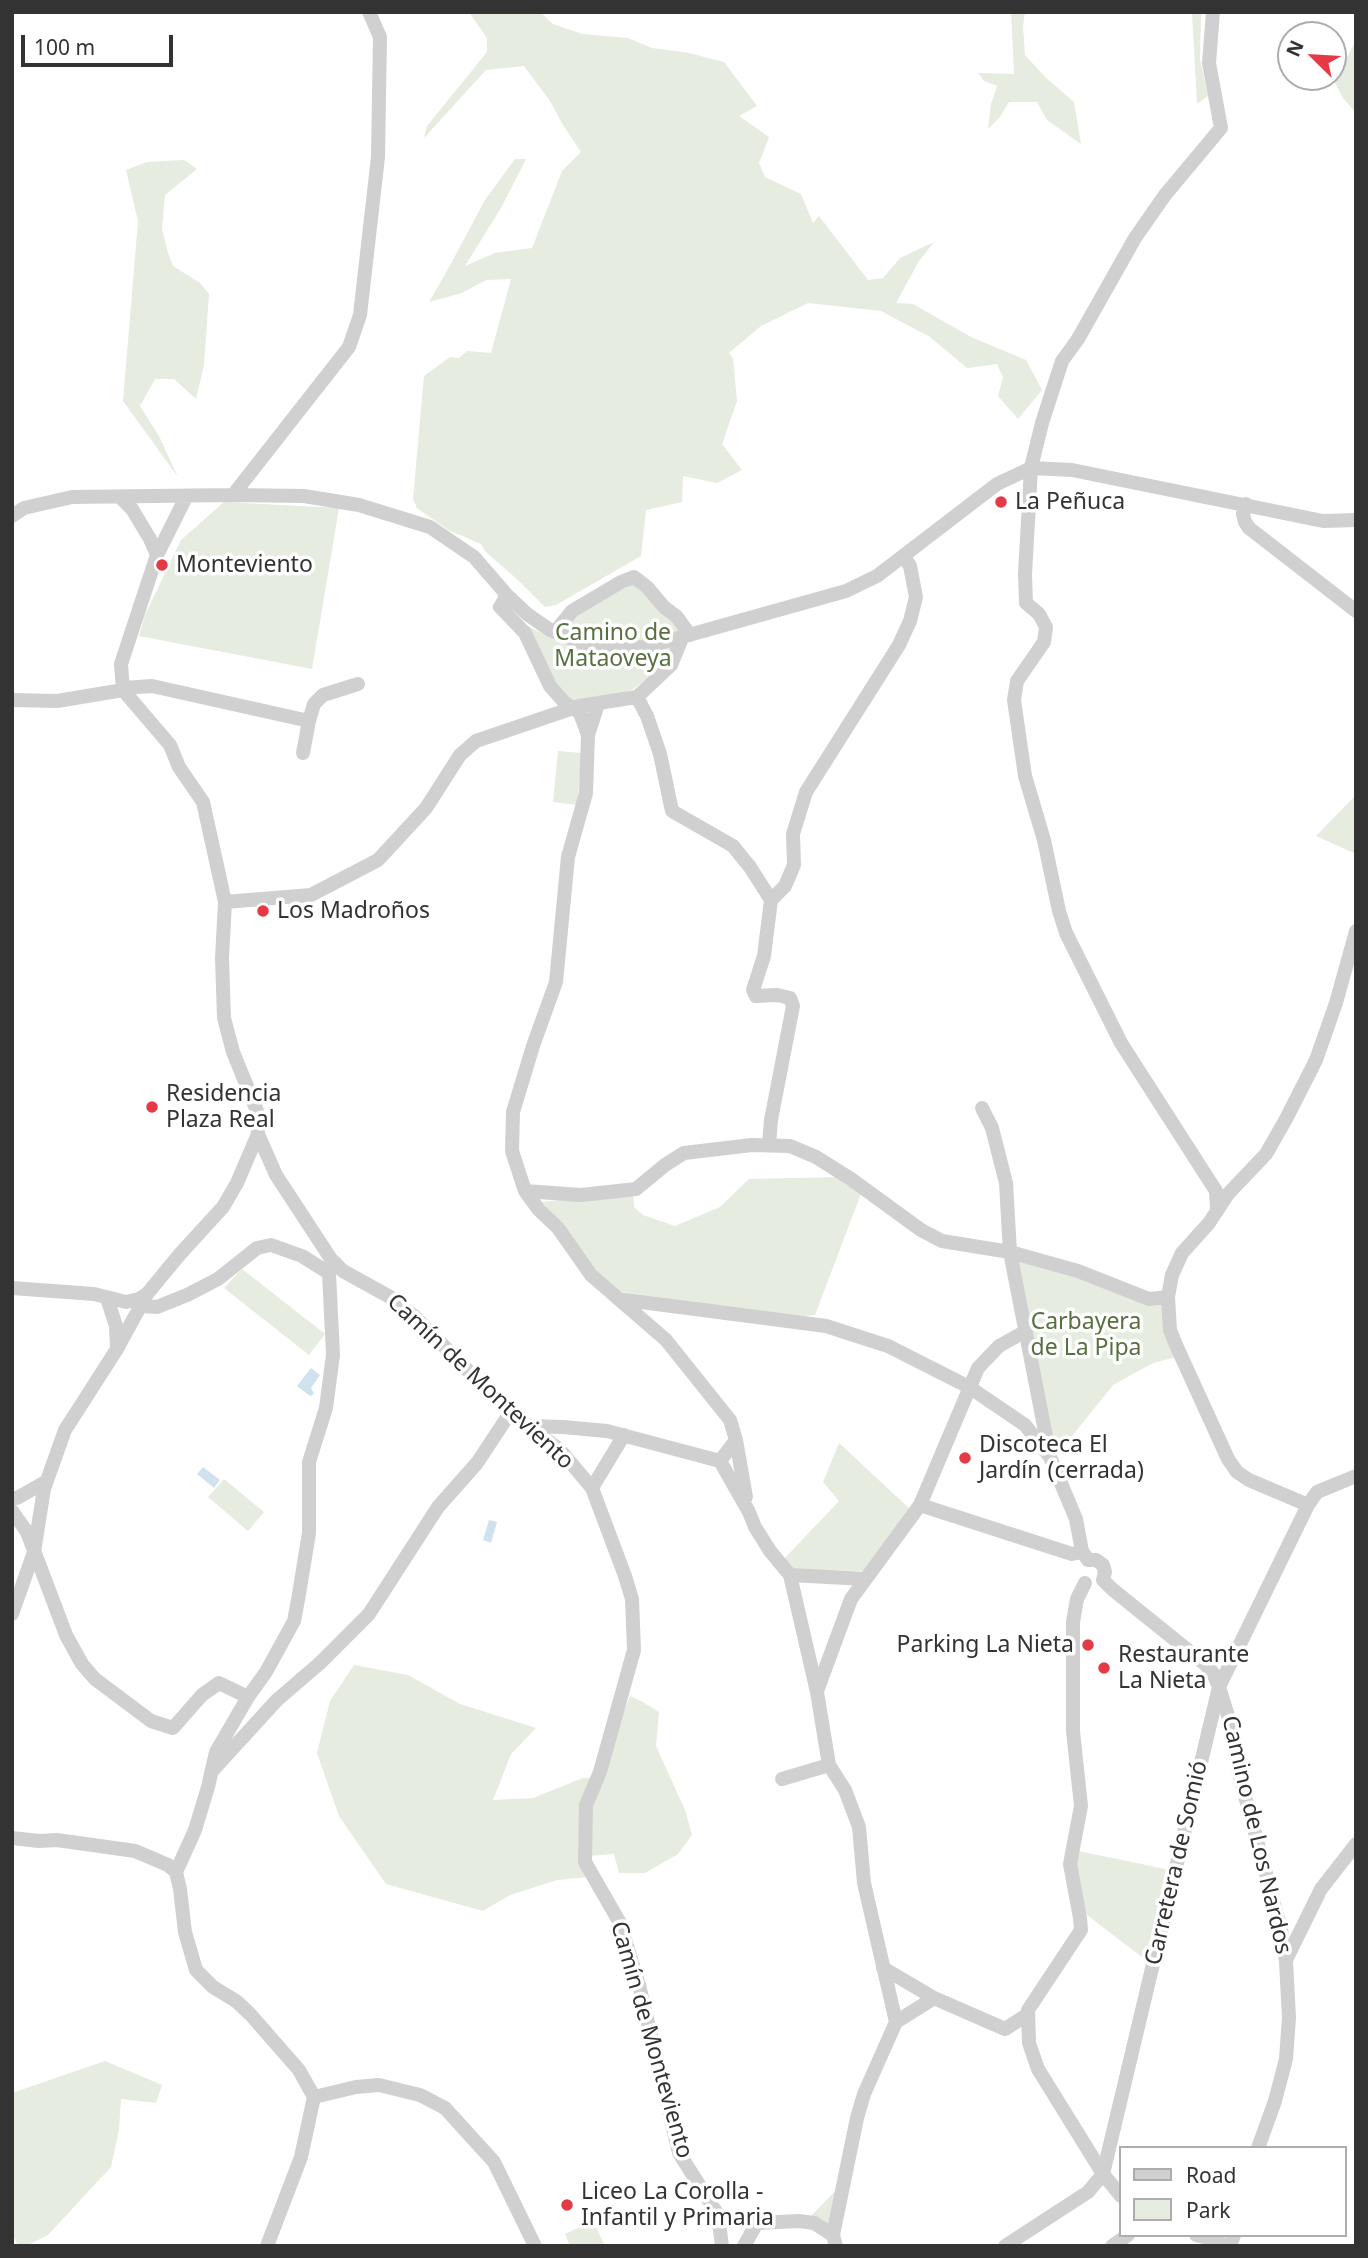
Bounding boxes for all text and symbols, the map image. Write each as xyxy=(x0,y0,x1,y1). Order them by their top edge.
scale bar xyxy=(24,21,177,65)
north arrow xyxy=(1277,21,1347,91)
text: 100 m xyxy=(34,33,95,61)
text: N xyxy=(1280,36,1310,61)
place label: La Peñuca xyxy=(1015,488,1125,516)
marker: La Peñuca xyxy=(993,494,1009,510)
place label: Monteviento xyxy=(176,551,313,579)
marker: Monteviento xyxy=(154,557,170,573)
park label: Camino de Mataoveya xyxy=(554,619,672,673)
place label: Los Madroños xyxy=(277,897,430,925)
marker: Los Madroños xyxy=(255,903,271,919)
place label: Residencia Plaza Real xyxy=(166,1080,281,1134)
marker: Residencia Plaza Real xyxy=(144,1099,160,1115)
street label: Camín de Monteviento xyxy=(381,1288,579,1476)
park label: Carbayera de La Pipa xyxy=(1031,1308,1141,1362)
place label: Discoteca El Jardín (cerrada) xyxy=(979,1431,1144,1485)
marker: Discoteca El Jardín (cerrada) xyxy=(957,1450,973,1466)
place label: Parking La Nieta xyxy=(897,1631,1074,1659)
marker: Parking La Nieta xyxy=(1080,1637,1096,1653)
place label: Restaurante La Nieta xyxy=(1118,1641,1249,1695)
marker: Restaurante La Nieta xyxy=(1096,1660,1112,1676)
street label: Camino de Los Nardos xyxy=(1215,1713,1297,1957)
street label: Carretera de Somió xyxy=(1140,1758,1214,1968)
street label: Camín de Monteviento xyxy=(604,1918,698,2162)
legend xyxy=(1120,2146,1347,2237)
text: Road xyxy=(1186,2161,1236,2189)
place label: Liceo La Corolla - Infantil y Primaria xyxy=(581,2178,774,2232)
text: Park xyxy=(1186,2196,1230,2224)
marker: Liceo La Corolla - Infantil y Primaria xyxy=(559,2197,575,2213)

